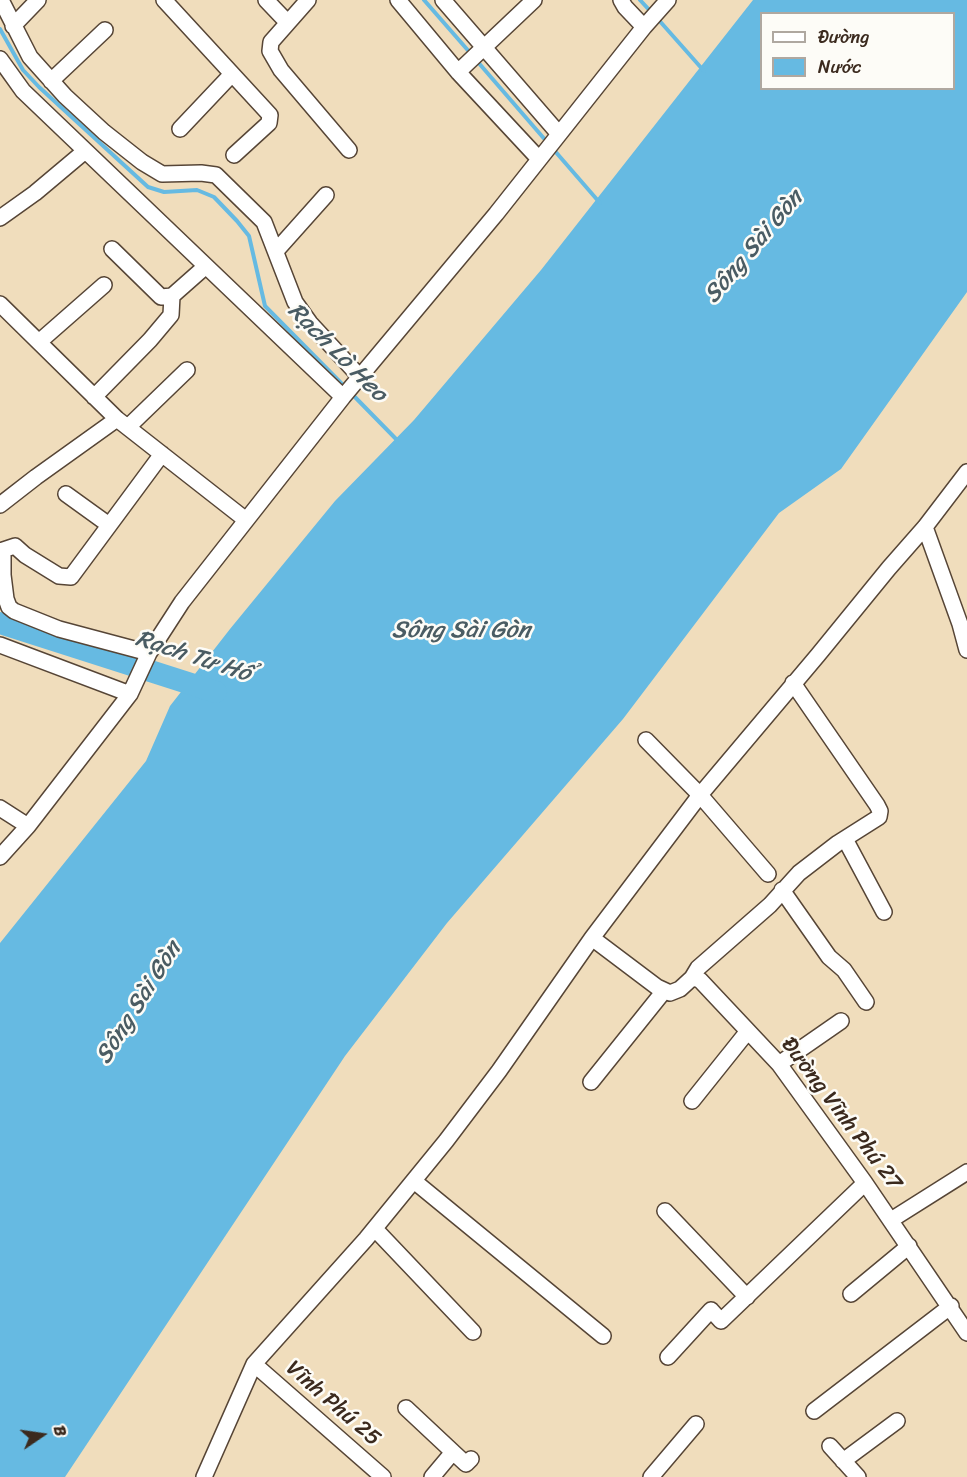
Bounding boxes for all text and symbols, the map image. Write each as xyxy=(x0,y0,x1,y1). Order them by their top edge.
legend xyxy=(760,12,955,90)
text: Đường xyxy=(818,21,869,53)
text: Nước xyxy=(818,51,861,83)
water label: Sông Sài Gòn xyxy=(698,185,810,309)
water label: Rạch Lò Heo xyxy=(281,297,393,409)
water label: Sông Sài Gòn xyxy=(392,617,530,645)
water label: Rạch Tư Hổ xyxy=(132,625,254,689)
water label: Sông Sài Gòn xyxy=(90,937,188,1069)
street label: Đường Vĩnh Phú 27 xyxy=(775,1032,907,1196)
street label: Vĩnh Phú 25 xyxy=(280,1356,386,1452)
north arrow xyxy=(12,1405,72,1465)
text: B xyxy=(45,1423,75,1439)

